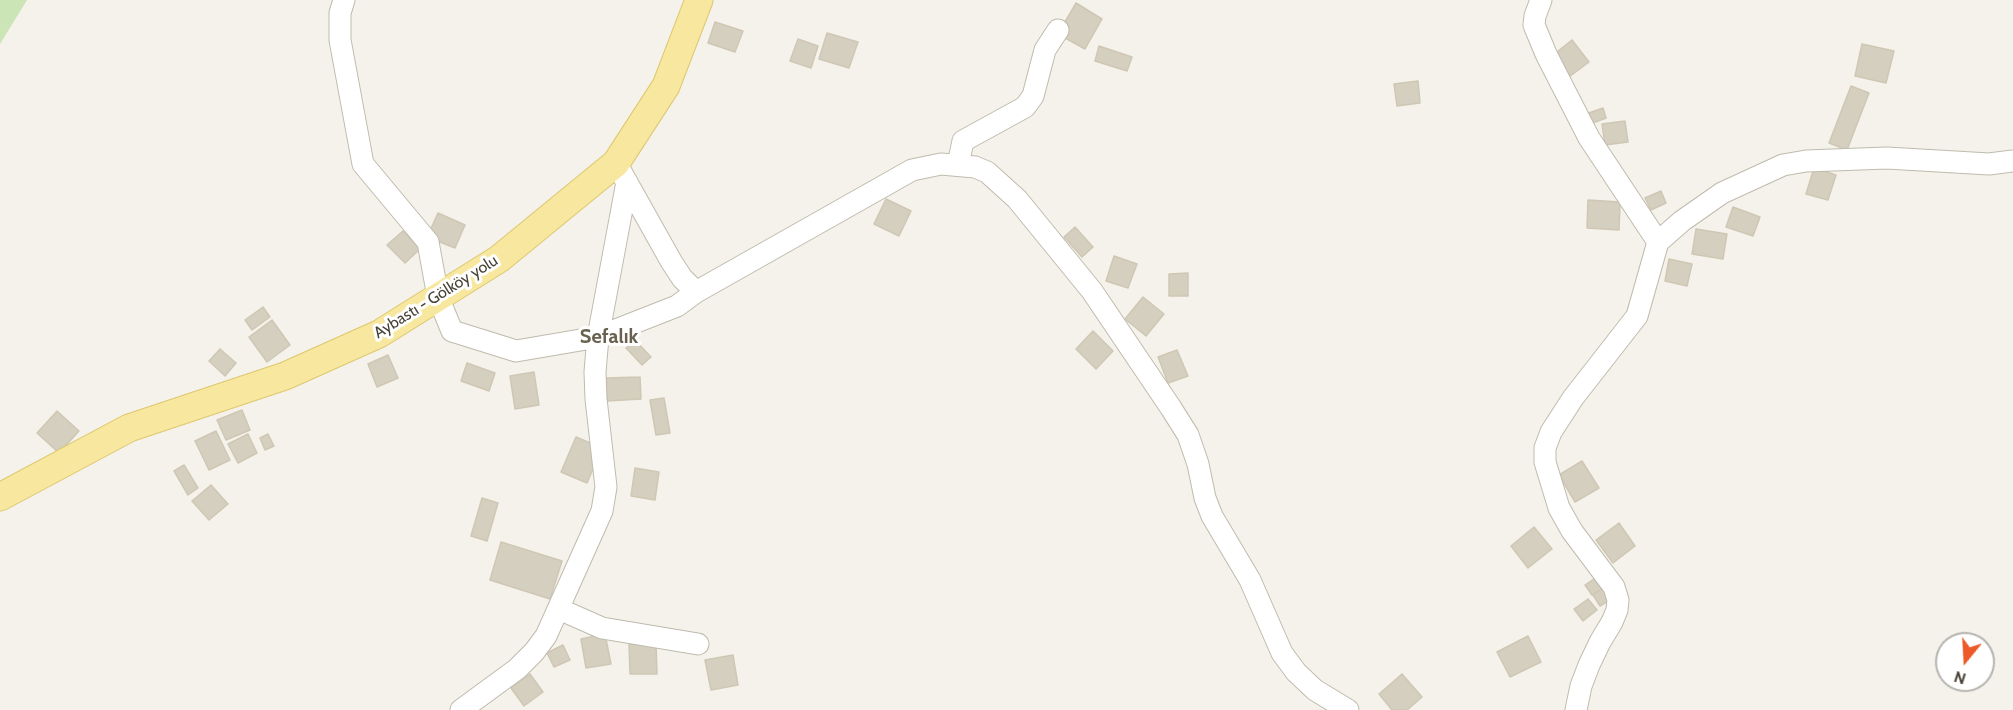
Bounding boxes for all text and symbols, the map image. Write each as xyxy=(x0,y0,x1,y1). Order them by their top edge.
street label: Aybastı - Gölköy yolu xyxy=(370,251,502,343)
district label: Sefalık xyxy=(580,325,638,349)
north arrow xyxy=(1935,632,1995,692)
text: N xyxy=(1952,667,1968,688)

